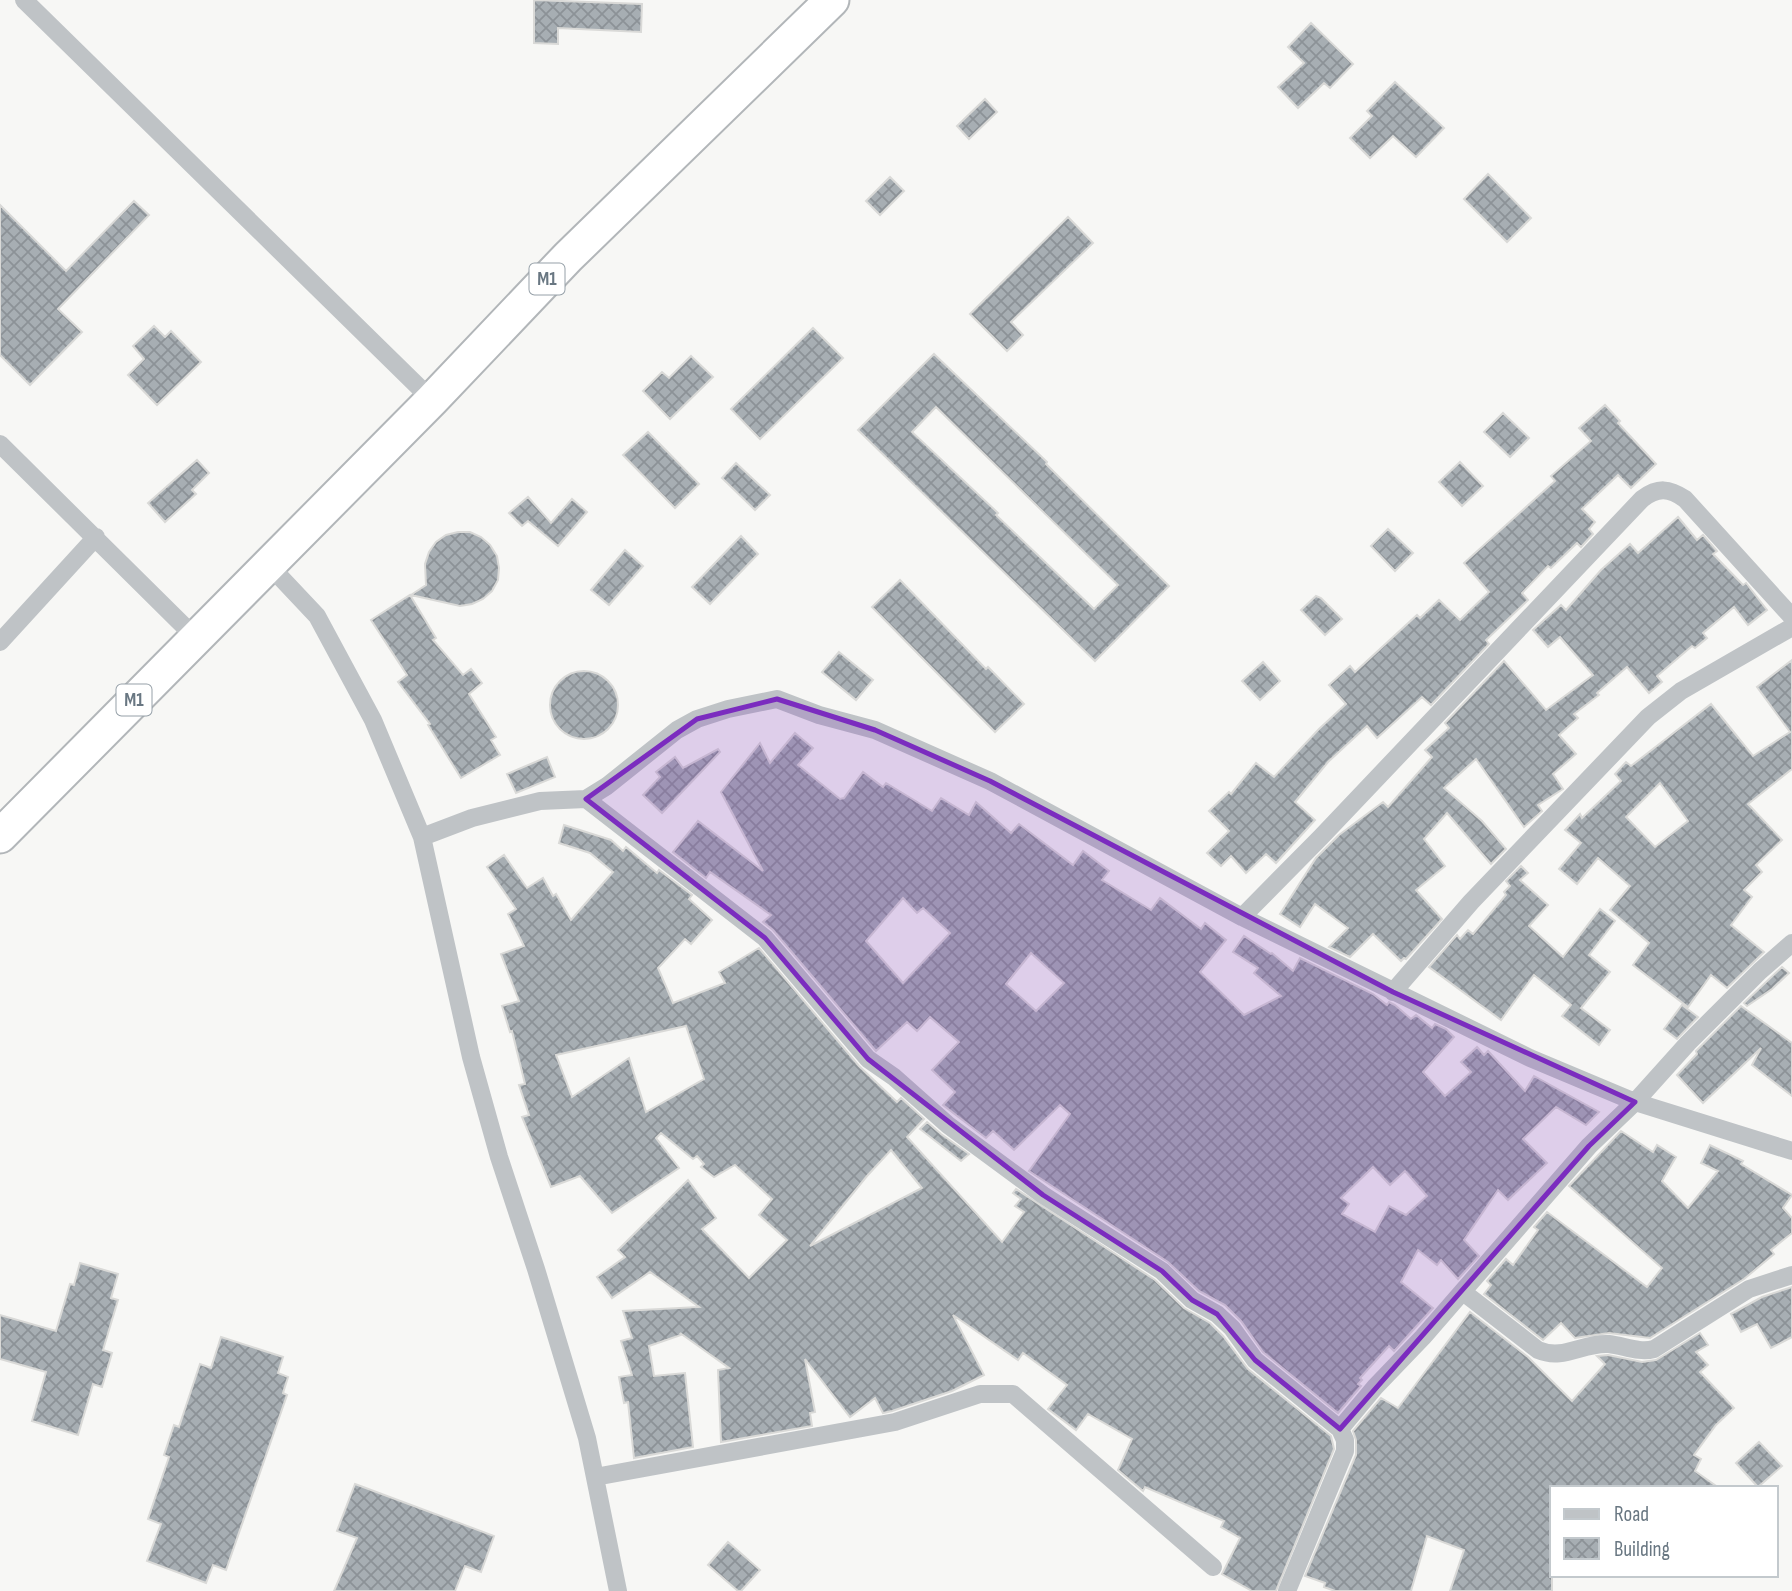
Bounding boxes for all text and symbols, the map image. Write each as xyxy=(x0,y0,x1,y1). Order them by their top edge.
road number: M1 xyxy=(530,264,564,294)
road number: M1 xyxy=(116,684,152,716)
legend xyxy=(1550,1486,1778,1577)
text: Road xyxy=(1614,1502,1649,1527)
text: Building xyxy=(1614,1537,1670,1562)

